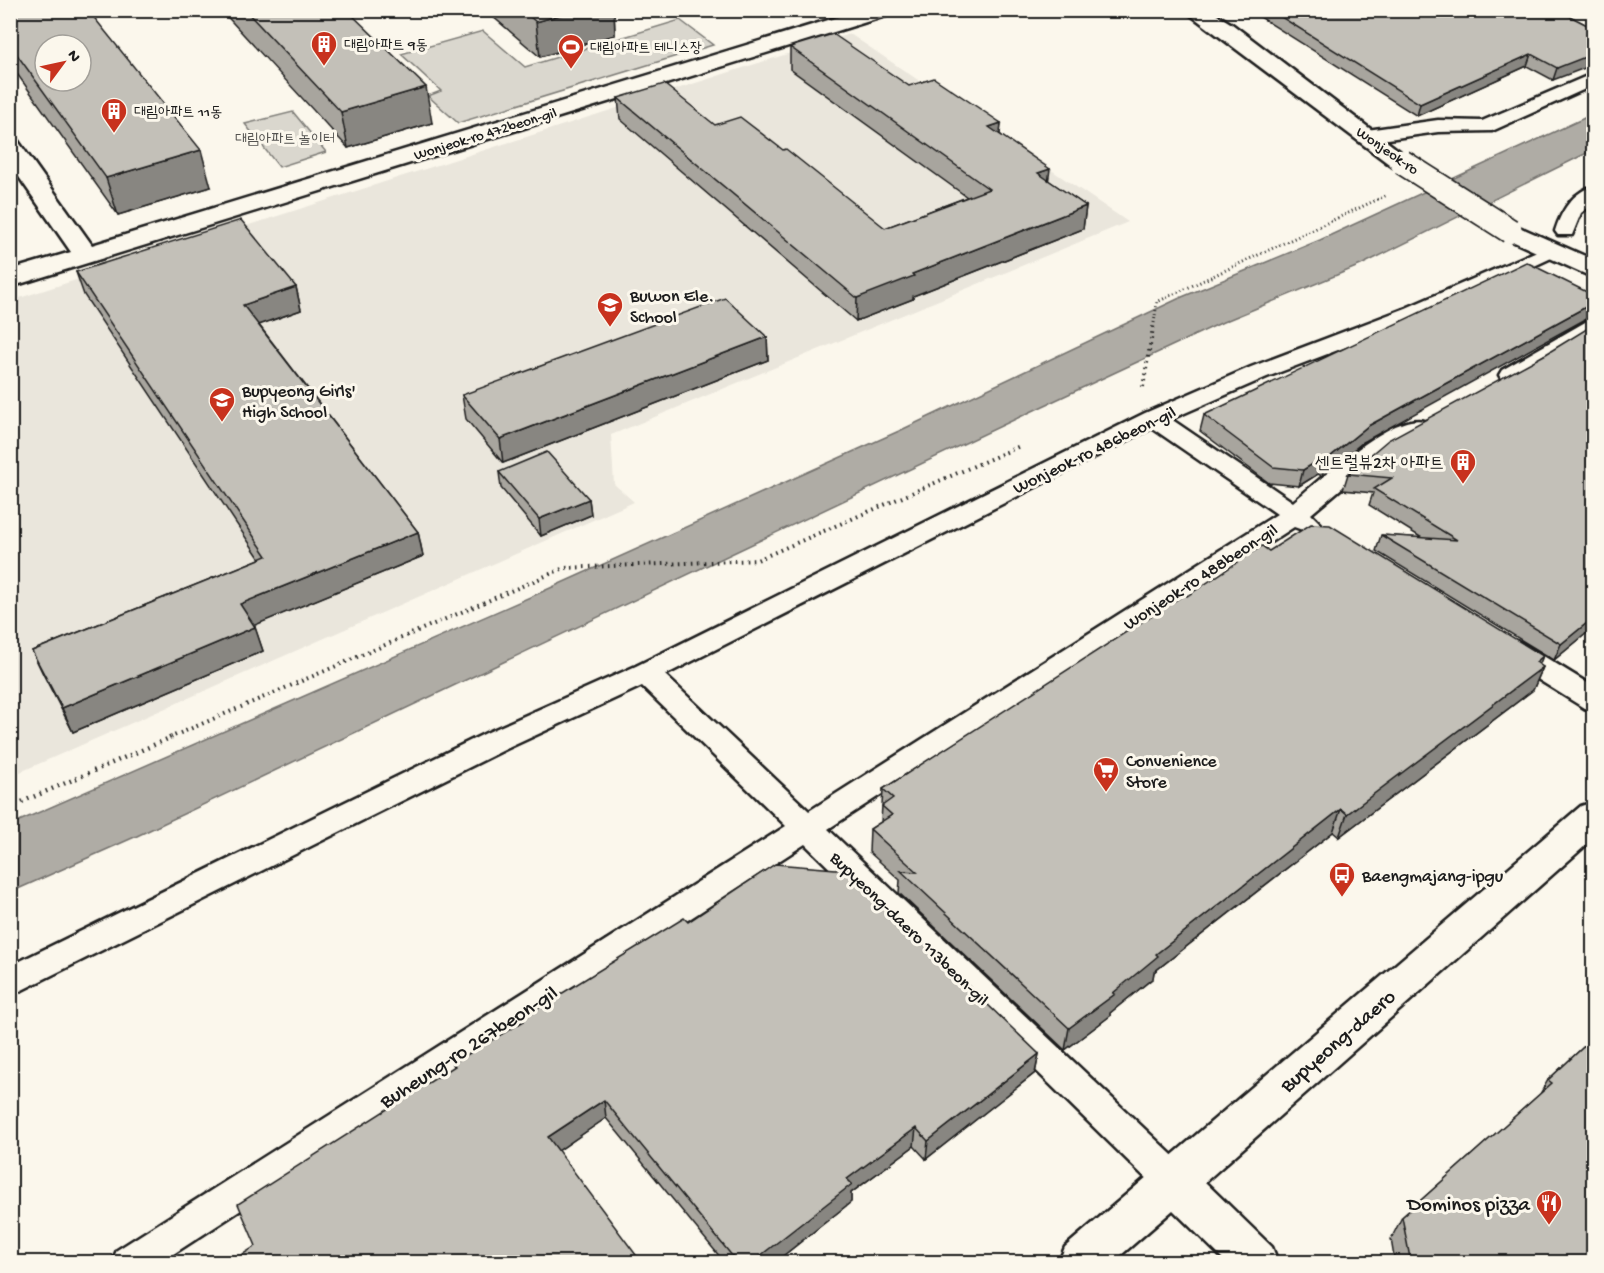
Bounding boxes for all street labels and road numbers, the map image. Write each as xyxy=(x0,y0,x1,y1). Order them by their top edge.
street label: Wonjeok-ro 472beon-gil xyxy=(412,105,559,165)
street label: Wonjeok-ro xyxy=(1352,124,1422,180)
street label: Wonjeok-ro 486beon-gil xyxy=(1010,403,1180,500)
street label: Wonjeok-ro 488beon-gil xyxy=(1120,520,1282,636)
street label: Bupyeong-daero 113beon-gil xyxy=(824,848,992,1011)
street label: Buheung-ro 267beon-gil xyxy=(376,982,563,1116)
street label: Bupyeong-daero xyxy=(1276,986,1402,1100)

